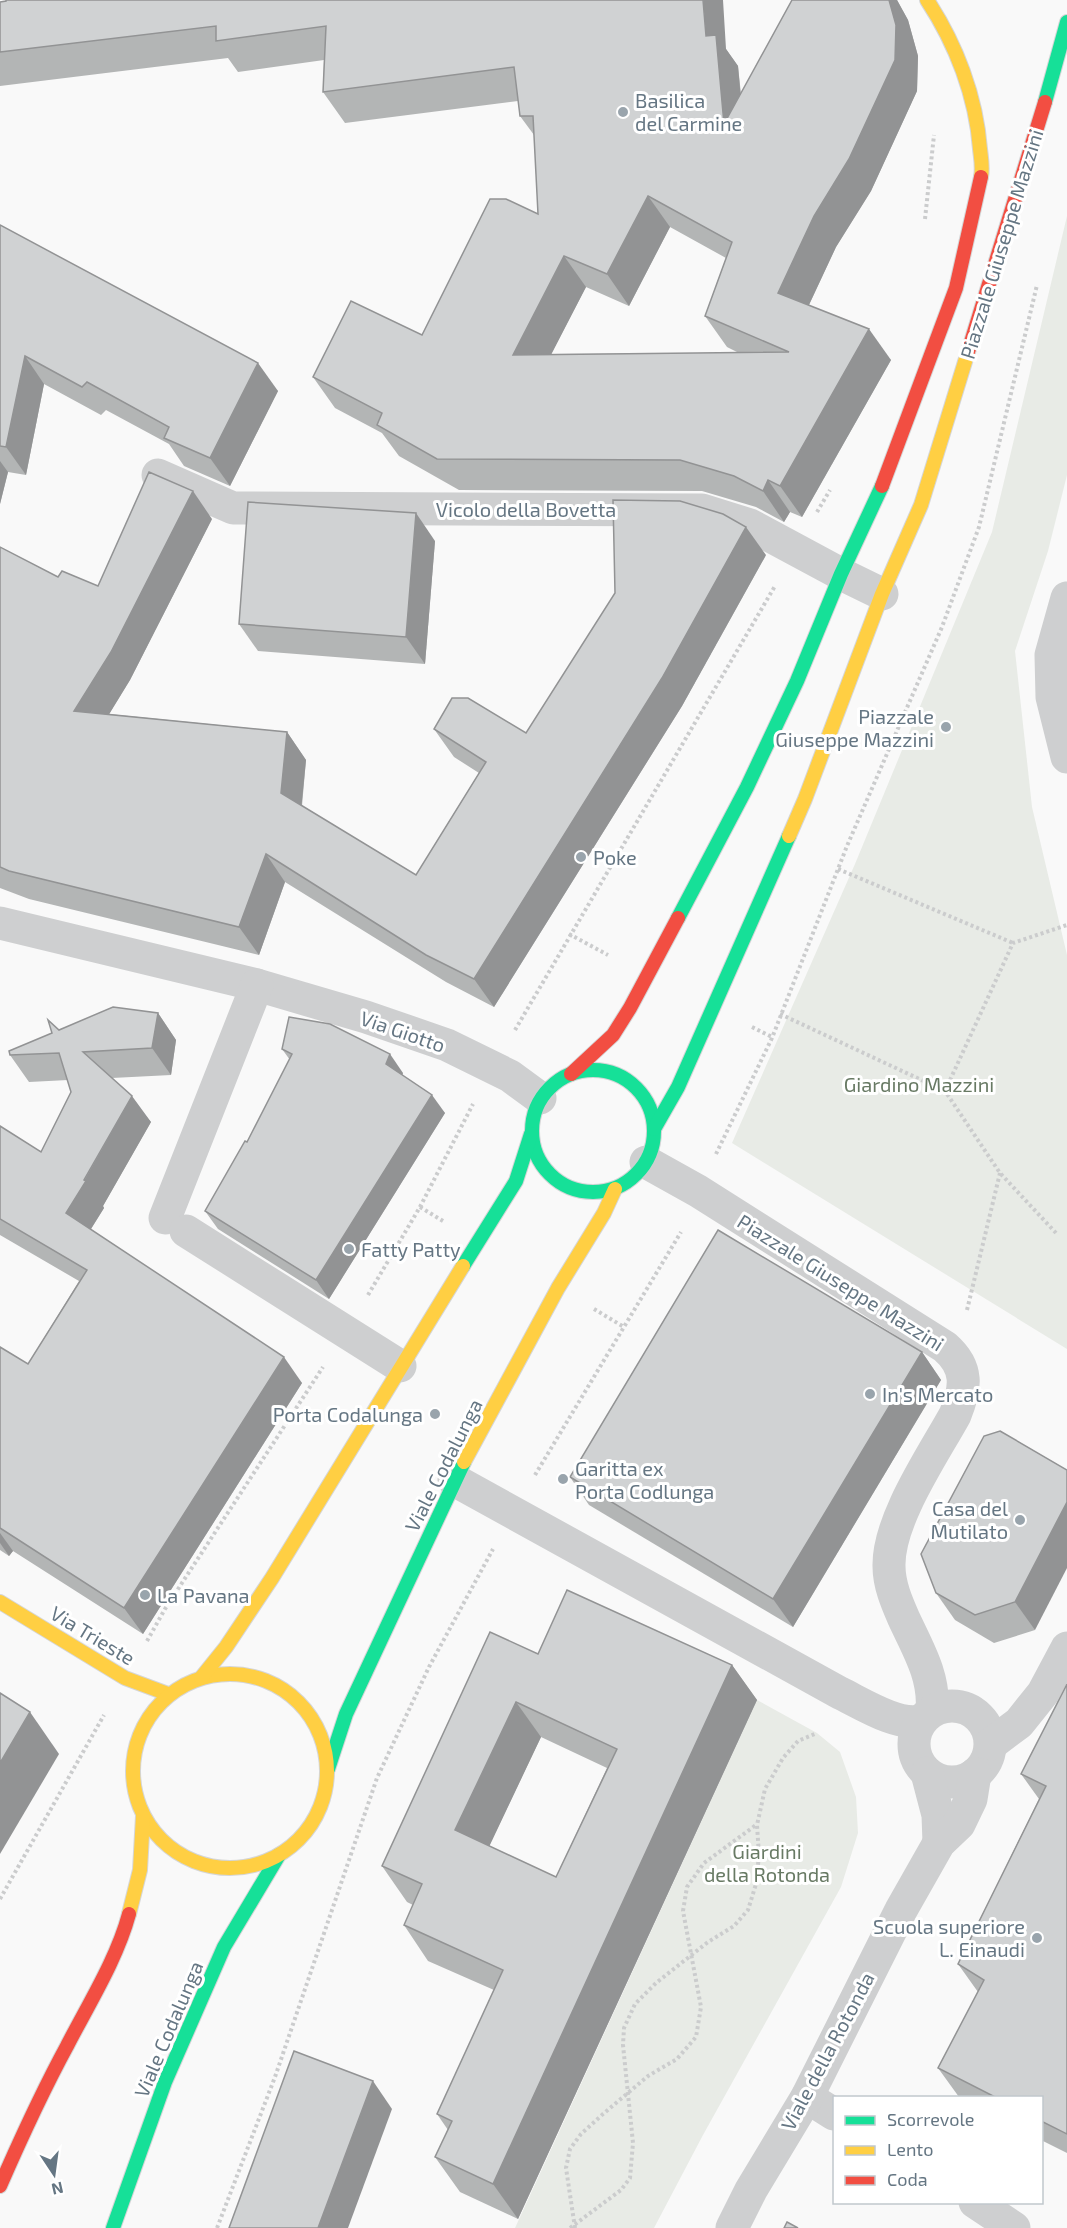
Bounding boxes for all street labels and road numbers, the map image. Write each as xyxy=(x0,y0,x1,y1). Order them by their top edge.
street label: Piazzale Giuseppe Mazzini xyxy=(955,126,1047,362)
street label: Vicolo della Bovetta xyxy=(436,497,616,521)
street label: Via Giotto xyxy=(357,1005,449,1057)
street label: Piazzale Giuseppe Mazzini xyxy=(733,1209,949,1355)
street label: Viale Codalunga xyxy=(399,1395,487,1535)
street label: Via Trieste xyxy=(46,1600,140,1670)
street label: Viale Codalunga xyxy=(129,1957,207,2101)
street label: Viale della Rotonda xyxy=(775,1968,879,2134)

